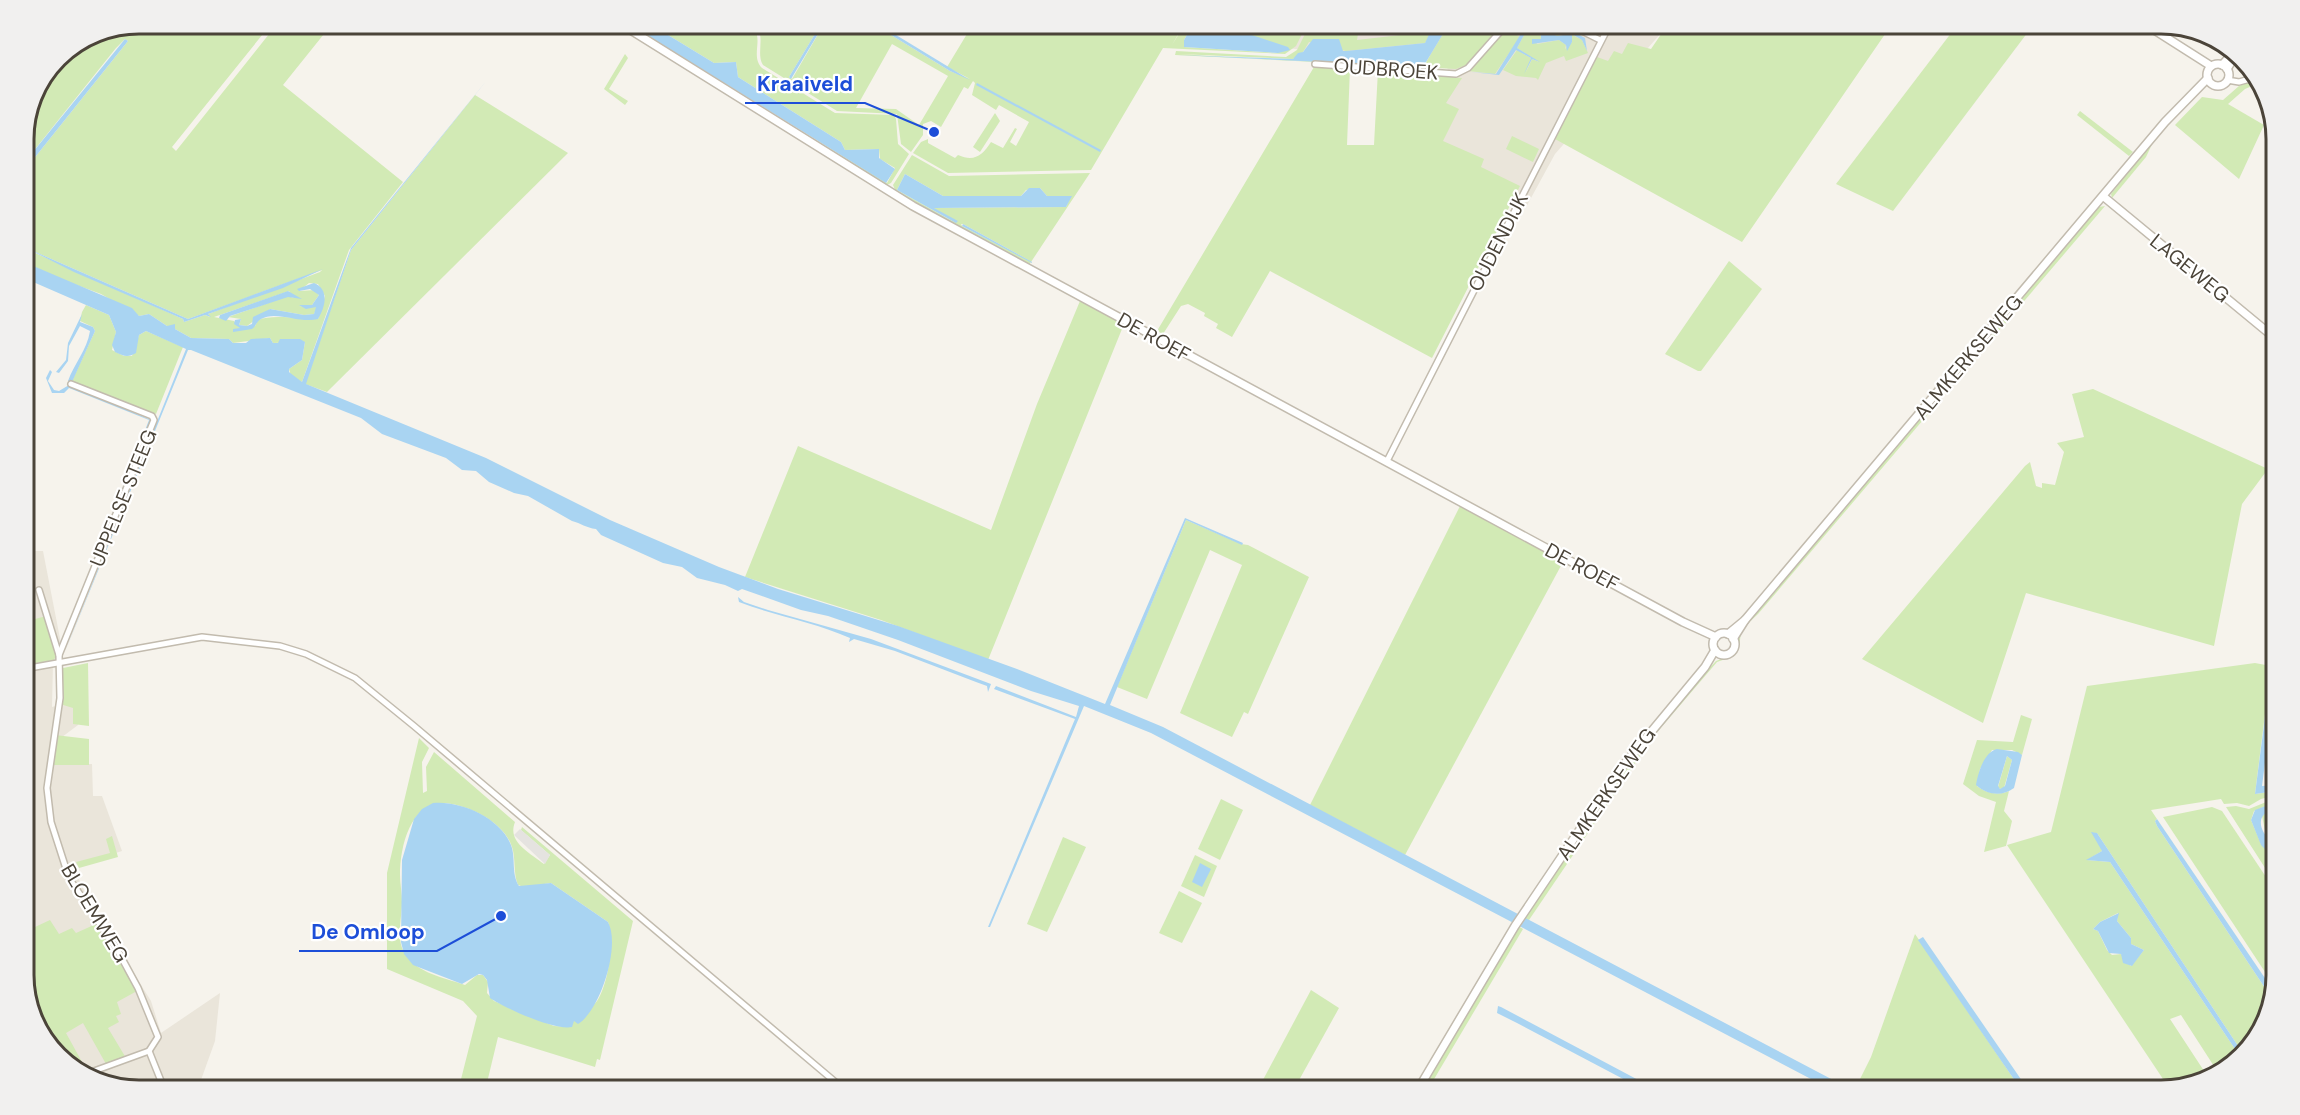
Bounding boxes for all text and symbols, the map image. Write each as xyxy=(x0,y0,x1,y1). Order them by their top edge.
street label: OUDBROEK xyxy=(1333,52,1439,86)
callout: Kraaiveld xyxy=(745,64,865,103)
text: Kraaiveld xyxy=(757,70,853,98)
street label: OUDENDIJK xyxy=(1462,188,1534,296)
street label: LAGEWEG xyxy=(2145,228,2235,308)
street label: ALMKERKSEWEG xyxy=(1908,289,2028,425)
street label: DE ROEF xyxy=(1113,306,1195,368)
street label: UPPELSE STEEG xyxy=(84,425,162,571)
street label: DE ROEF xyxy=(1541,537,1624,597)
street label: ALMKERKSEWEG xyxy=(1551,723,1661,865)
street label: BLOEMWEG xyxy=(55,859,135,967)
callout: De Omloop xyxy=(299,912,437,951)
text: De Omloop xyxy=(311,918,425,946)

